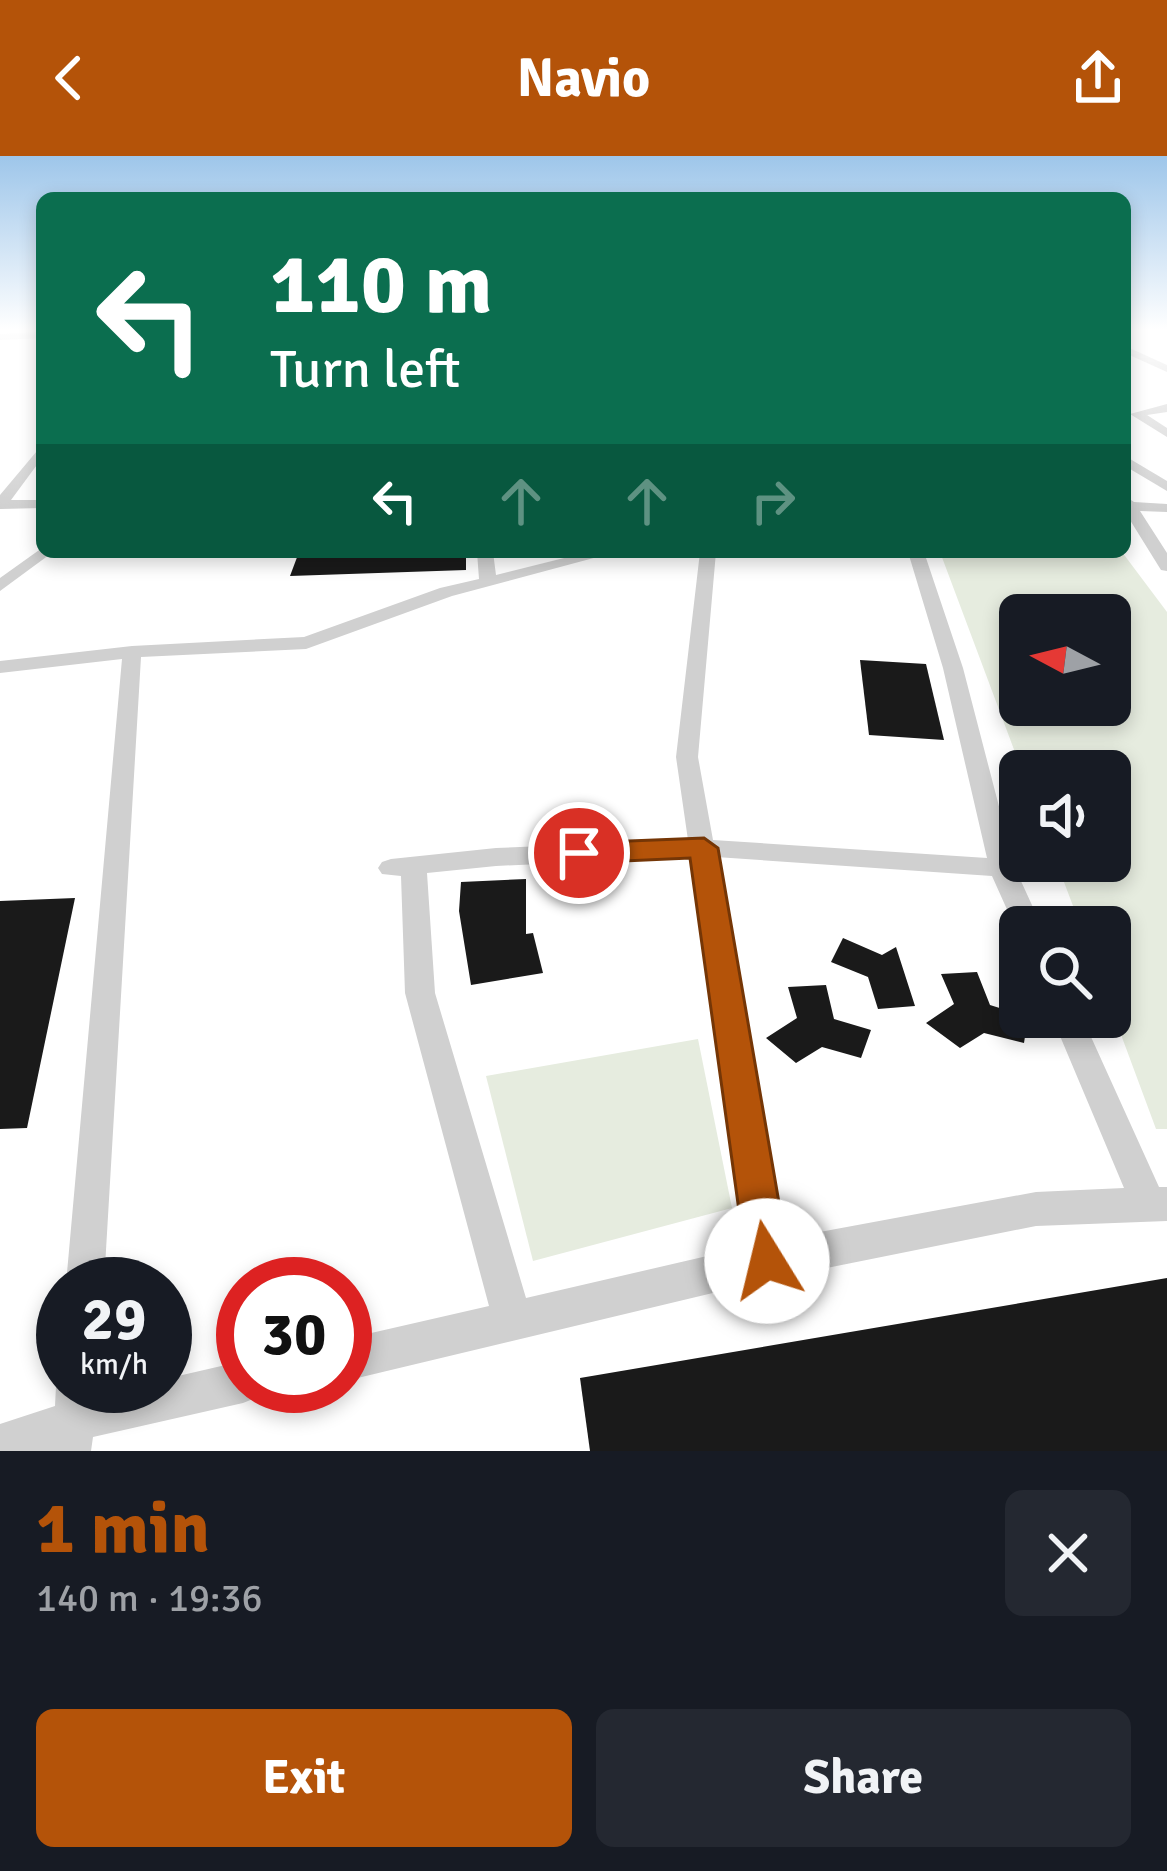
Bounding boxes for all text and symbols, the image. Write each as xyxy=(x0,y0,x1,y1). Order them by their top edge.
icon: back xyxy=(36,45,102,111)
text: Navio xyxy=(517,45,650,112)
icon: share xyxy=(1065,45,1131,111)
text: 110 m xyxy=(270,233,492,337)
icon: left xyxy=(72,240,228,396)
text: Turn left xyxy=(270,336,460,403)
icon: left xyxy=(362,468,428,534)
icon: ahead xyxy=(488,468,554,534)
icon: ahead xyxy=(614,468,680,534)
icon: right xyxy=(740,468,806,534)
north arrow xyxy=(999,594,1131,726)
map controls xyxy=(999,594,1131,1038)
button: sound xyxy=(999,750,1131,882)
pin xyxy=(528,802,630,904)
icon: arrive xyxy=(546,820,612,886)
button: search xyxy=(999,906,1131,1038)
position arrow xyxy=(704,1198,830,1324)
speed limit sign: 30 xyxy=(216,1257,372,1413)
text: 29 xyxy=(82,1283,146,1357)
text: km/h xyxy=(80,1346,148,1383)
text: 1 min xyxy=(36,1484,210,1573)
button: close xyxy=(1005,1490,1131,1616)
text: 140 m · 19:36 xyxy=(36,1574,263,1622)
button: Exit xyxy=(36,1709,572,1847)
button: Share xyxy=(596,1709,1131,1847)

